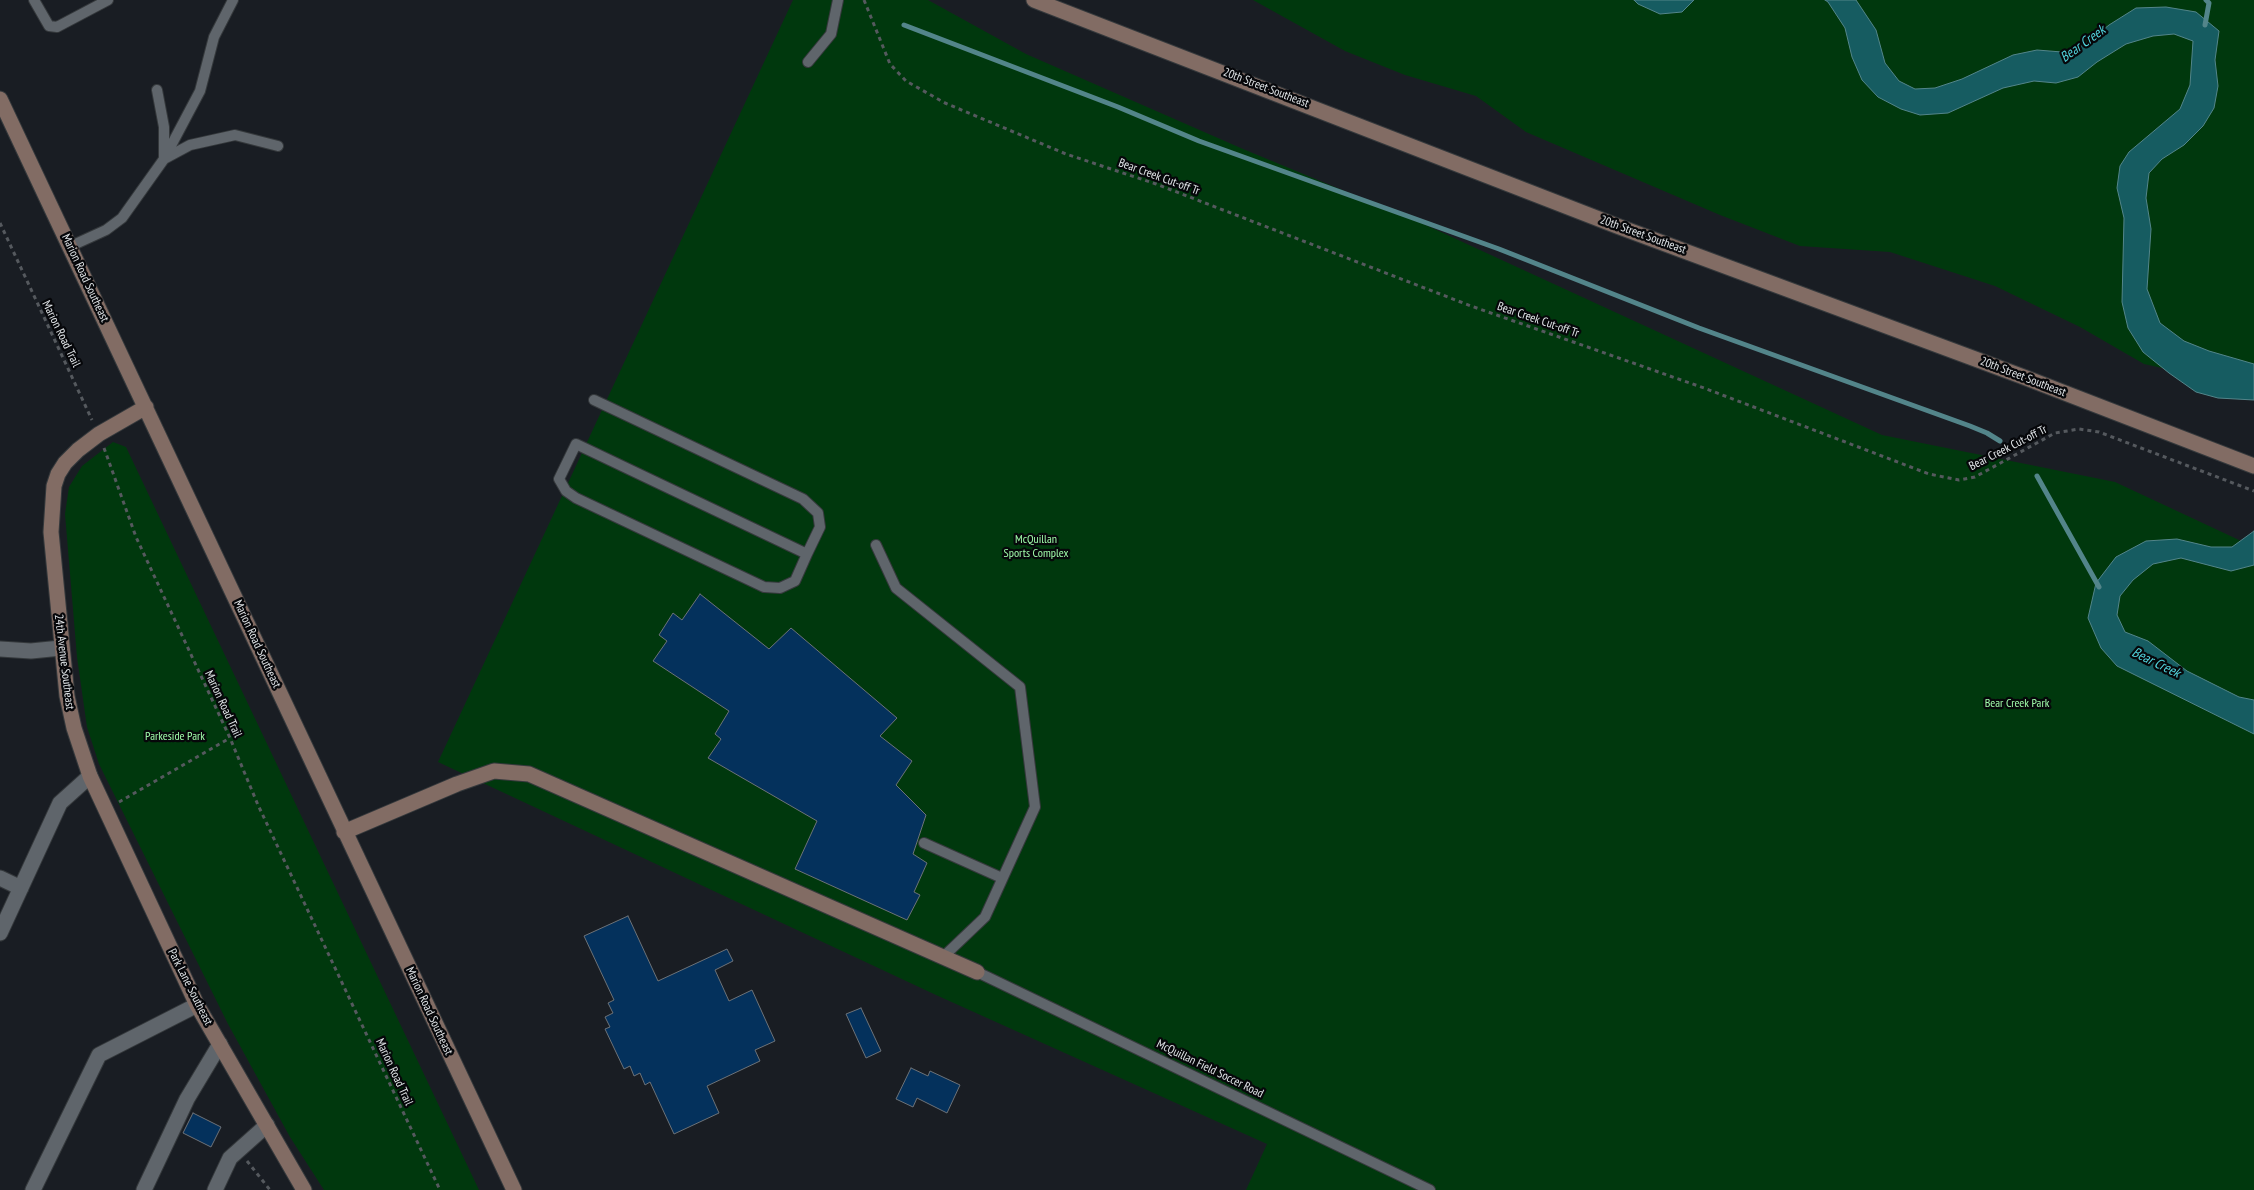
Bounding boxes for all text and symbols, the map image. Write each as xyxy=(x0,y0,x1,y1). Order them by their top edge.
water label: Bear Creek xyxy=(2057,22,2109,66)
street label: 20th Street Southeast xyxy=(1221,65,1311,111)
street label: Bear Creek Cut-off Tr xyxy=(1116,156,1202,198)
street label: 20th Street Southeast xyxy=(1598,213,1688,257)
street label: Marion Road Southeast xyxy=(58,232,112,324)
street label: Marion Road Trail xyxy=(39,298,83,370)
street label: Bear Creek Cut-off Tr xyxy=(1495,299,1581,341)
street label: 20th Street Southeast xyxy=(1978,354,2068,400)
street label: Bear Creek Cut-off Tr xyxy=(1967,422,2049,474)
park label: McQuillan Sports Complex xyxy=(1004,533,1068,561)
street label: Marion Road Southeast xyxy=(230,598,284,690)
street label: 24th Avenue Southeast xyxy=(51,613,77,711)
water label: Bear Creek xyxy=(2129,644,2183,682)
street label: Marion Road Trail xyxy=(201,668,245,740)
park label: Bear Creek Park xyxy=(1985,697,2049,711)
park label: Parkeside Park xyxy=(145,730,205,744)
street label: Park Lane Southeast xyxy=(165,946,215,1028)
street label: Marion Road Southeast xyxy=(402,965,456,1057)
street label: Marion Road Trail xyxy=(372,1036,416,1108)
street label: McQuillan Field Soccer Road xyxy=(1154,1037,1266,1101)

